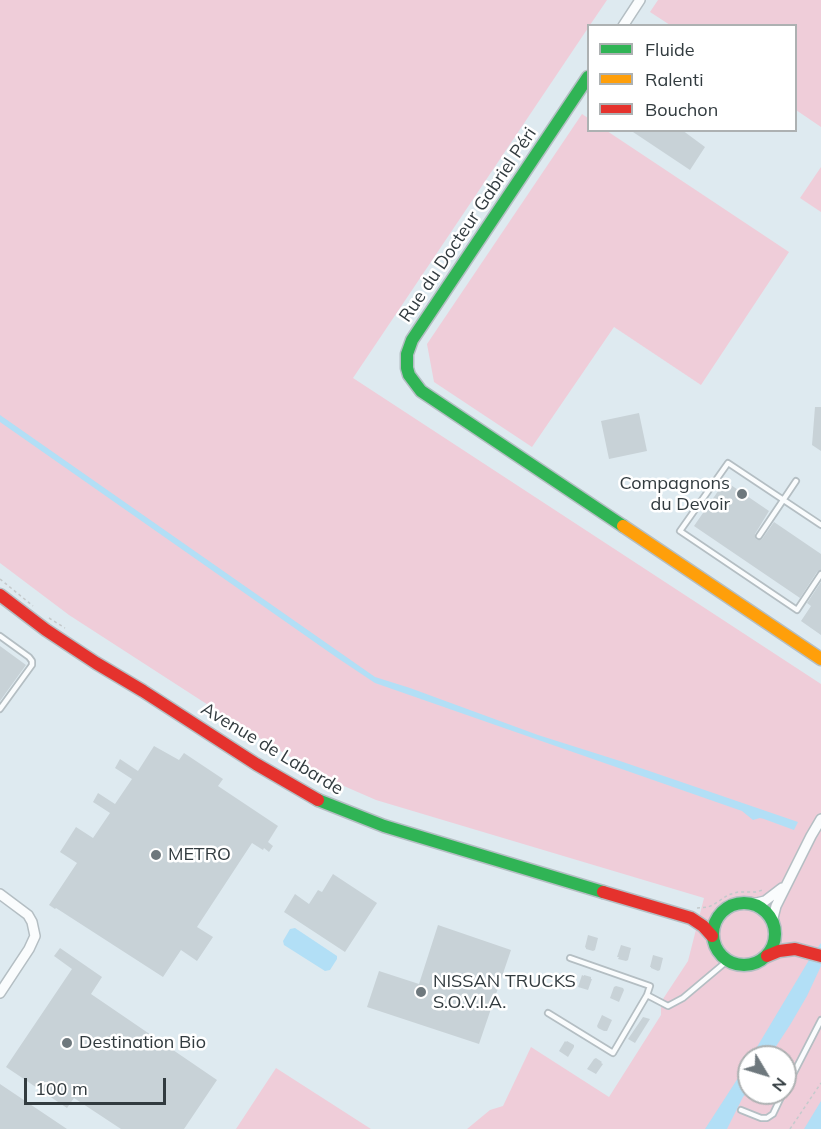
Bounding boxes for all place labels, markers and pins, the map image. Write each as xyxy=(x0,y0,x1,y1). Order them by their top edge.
place label: Compagnons du Devoir xyxy=(619,473,730,516)
marker: Compagnons du Devoir xyxy=(735,487,749,501)
place label: METRO xyxy=(168,844,231,866)
marker: METRO xyxy=(149,848,163,862)
place label: NISSAN TRUCKS S.O.V.I.A. xyxy=(433,971,576,1014)
marker: NISSAN TRUCKS S.O.V.I.A. xyxy=(414,985,428,999)
place label: Destination Bio xyxy=(79,1032,206,1054)
marker: Destination Bio xyxy=(60,1036,74,1050)

